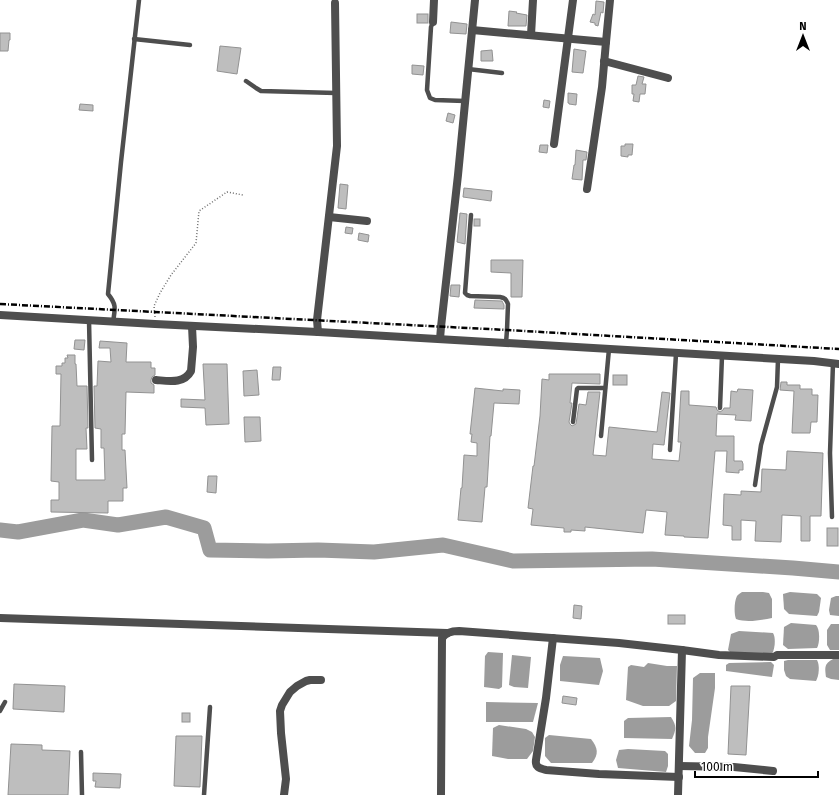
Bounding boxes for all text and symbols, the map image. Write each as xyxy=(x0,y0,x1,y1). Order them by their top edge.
north arrow xyxy=(783,16,823,56)
text: N xyxy=(799,20,807,33)
scale bar xyxy=(695,753,818,779)
text: 100 m xyxy=(701,760,733,774)

